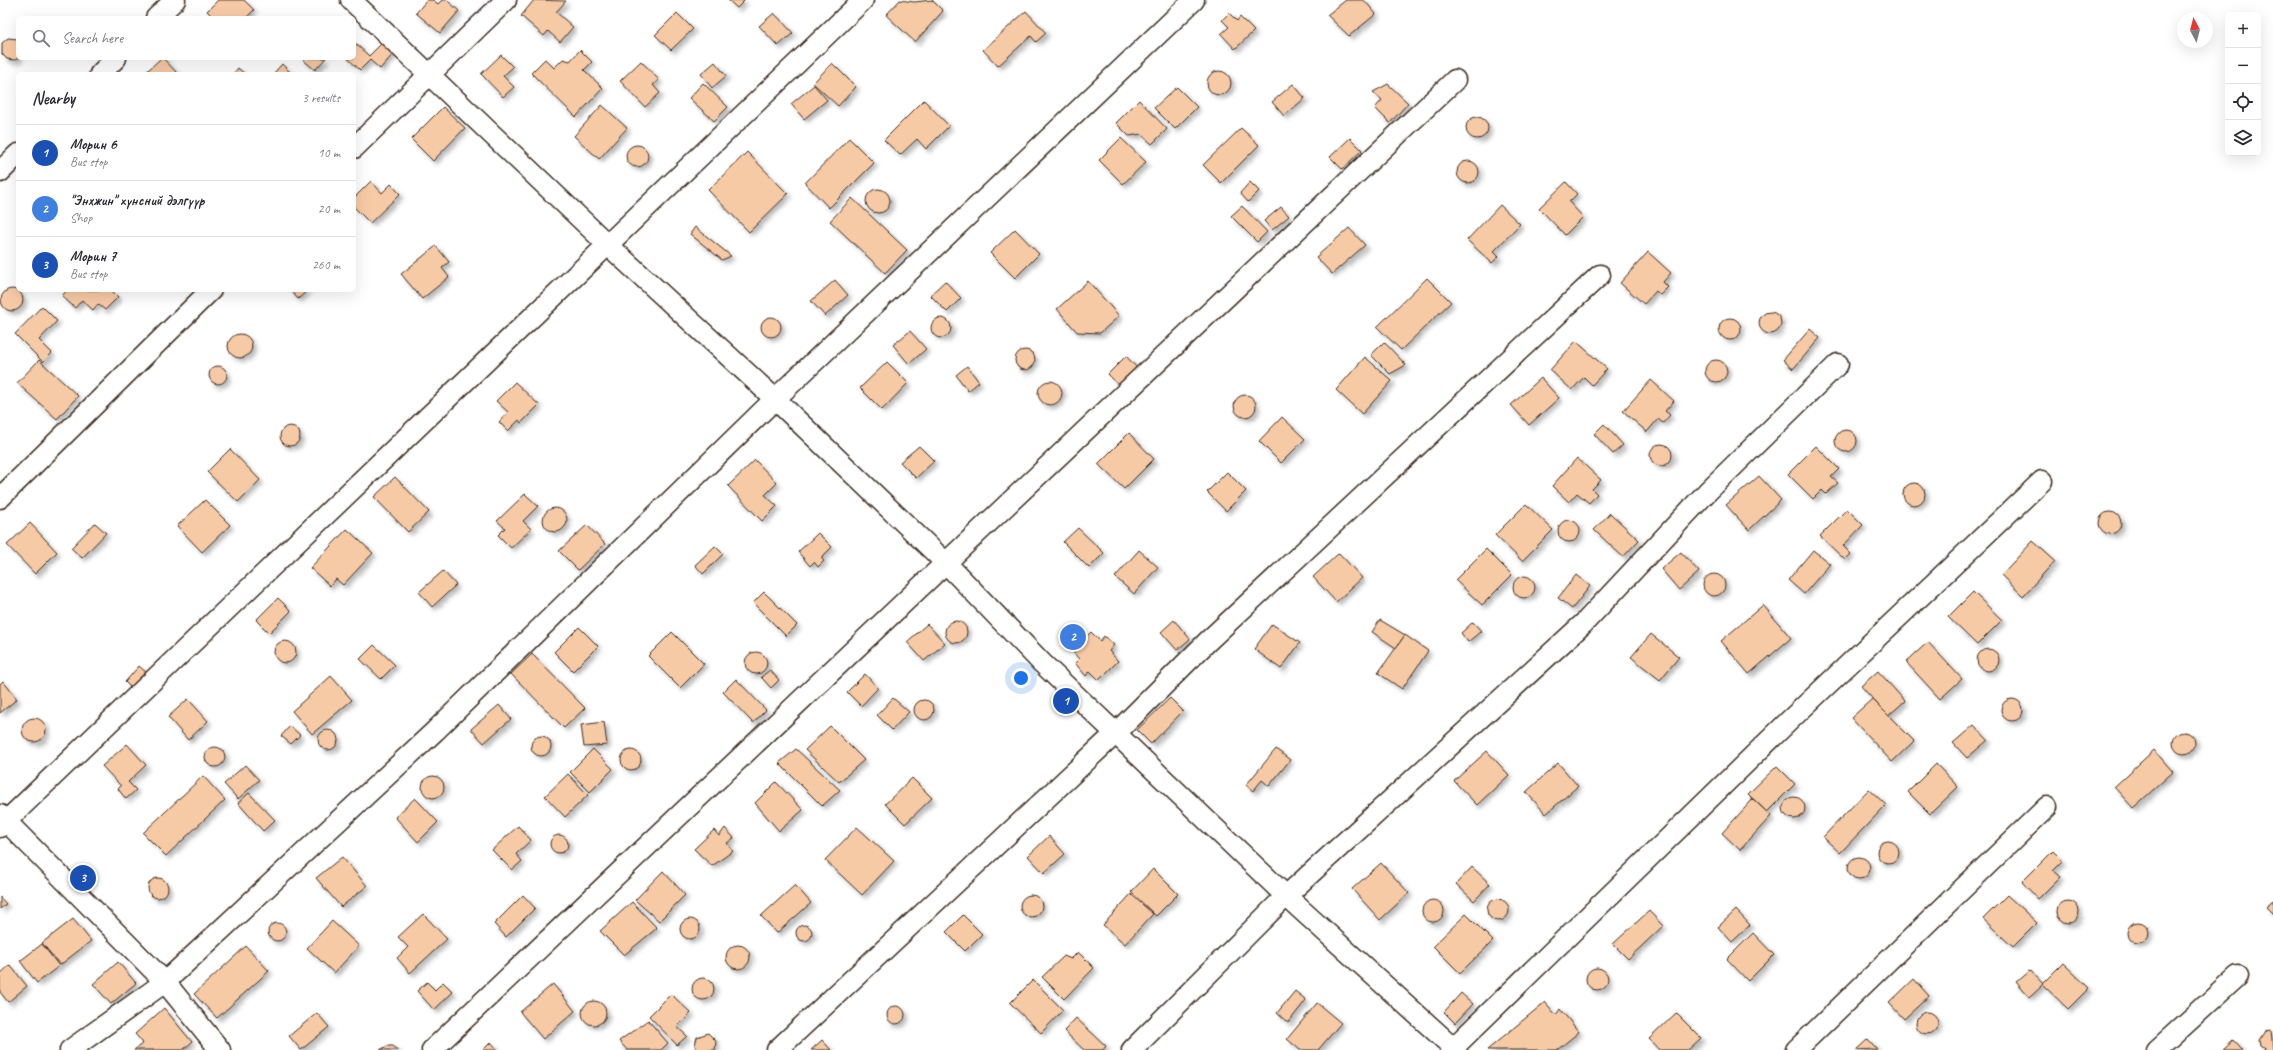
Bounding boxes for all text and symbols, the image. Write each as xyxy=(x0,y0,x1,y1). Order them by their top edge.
north arrow xyxy=(2177,12,2213,48)
map controls xyxy=(2225,12,2261,156)
button: + xyxy=(2225,12,2261,48)
search box xyxy=(16,16,356,60)
icon: search xyxy=(30,27,52,49)
text: Search here xyxy=(62,29,123,48)
button: − xyxy=(2225,48,2261,84)
button: locate xyxy=(2225,84,2261,120)
text: Nearby xyxy=(32,88,75,109)
text: 3 results xyxy=(302,90,340,106)
button: layers xyxy=(2225,120,2261,156)
text: Морин 6 xyxy=(70,135,117,154)
text: 1 xyxy=(42,145,48,161)
text: 10 m xyxy=(318,145,340,161)
text: Bus stop xyxy=(70,154,107,170)
text: "Энхжин" хүнсний дэлгүүр xyxy=(70,191,204,210)
text: 2 xyxy=(42,201,48,217)
text: 20 m xyxy=(318,201,340,217)
text: Shop xyxy=(70,210,92,226)
text: Морин 7 xyxy=(70,247,116,266)
text: 3 xyxy=(42,257,48,273)
text: 260 m xyxy=(312,257,340,273)
text: Bus stop xyxy=(70,266,107,282)
pin: 2 xyxy=(1060,622,1086,652)
your location xyxy=(1011,668,1031,688)
pin: 1 xyxy=(1053,686,1079,716)
pin: 3 xyxy=(70,863,96,893)

